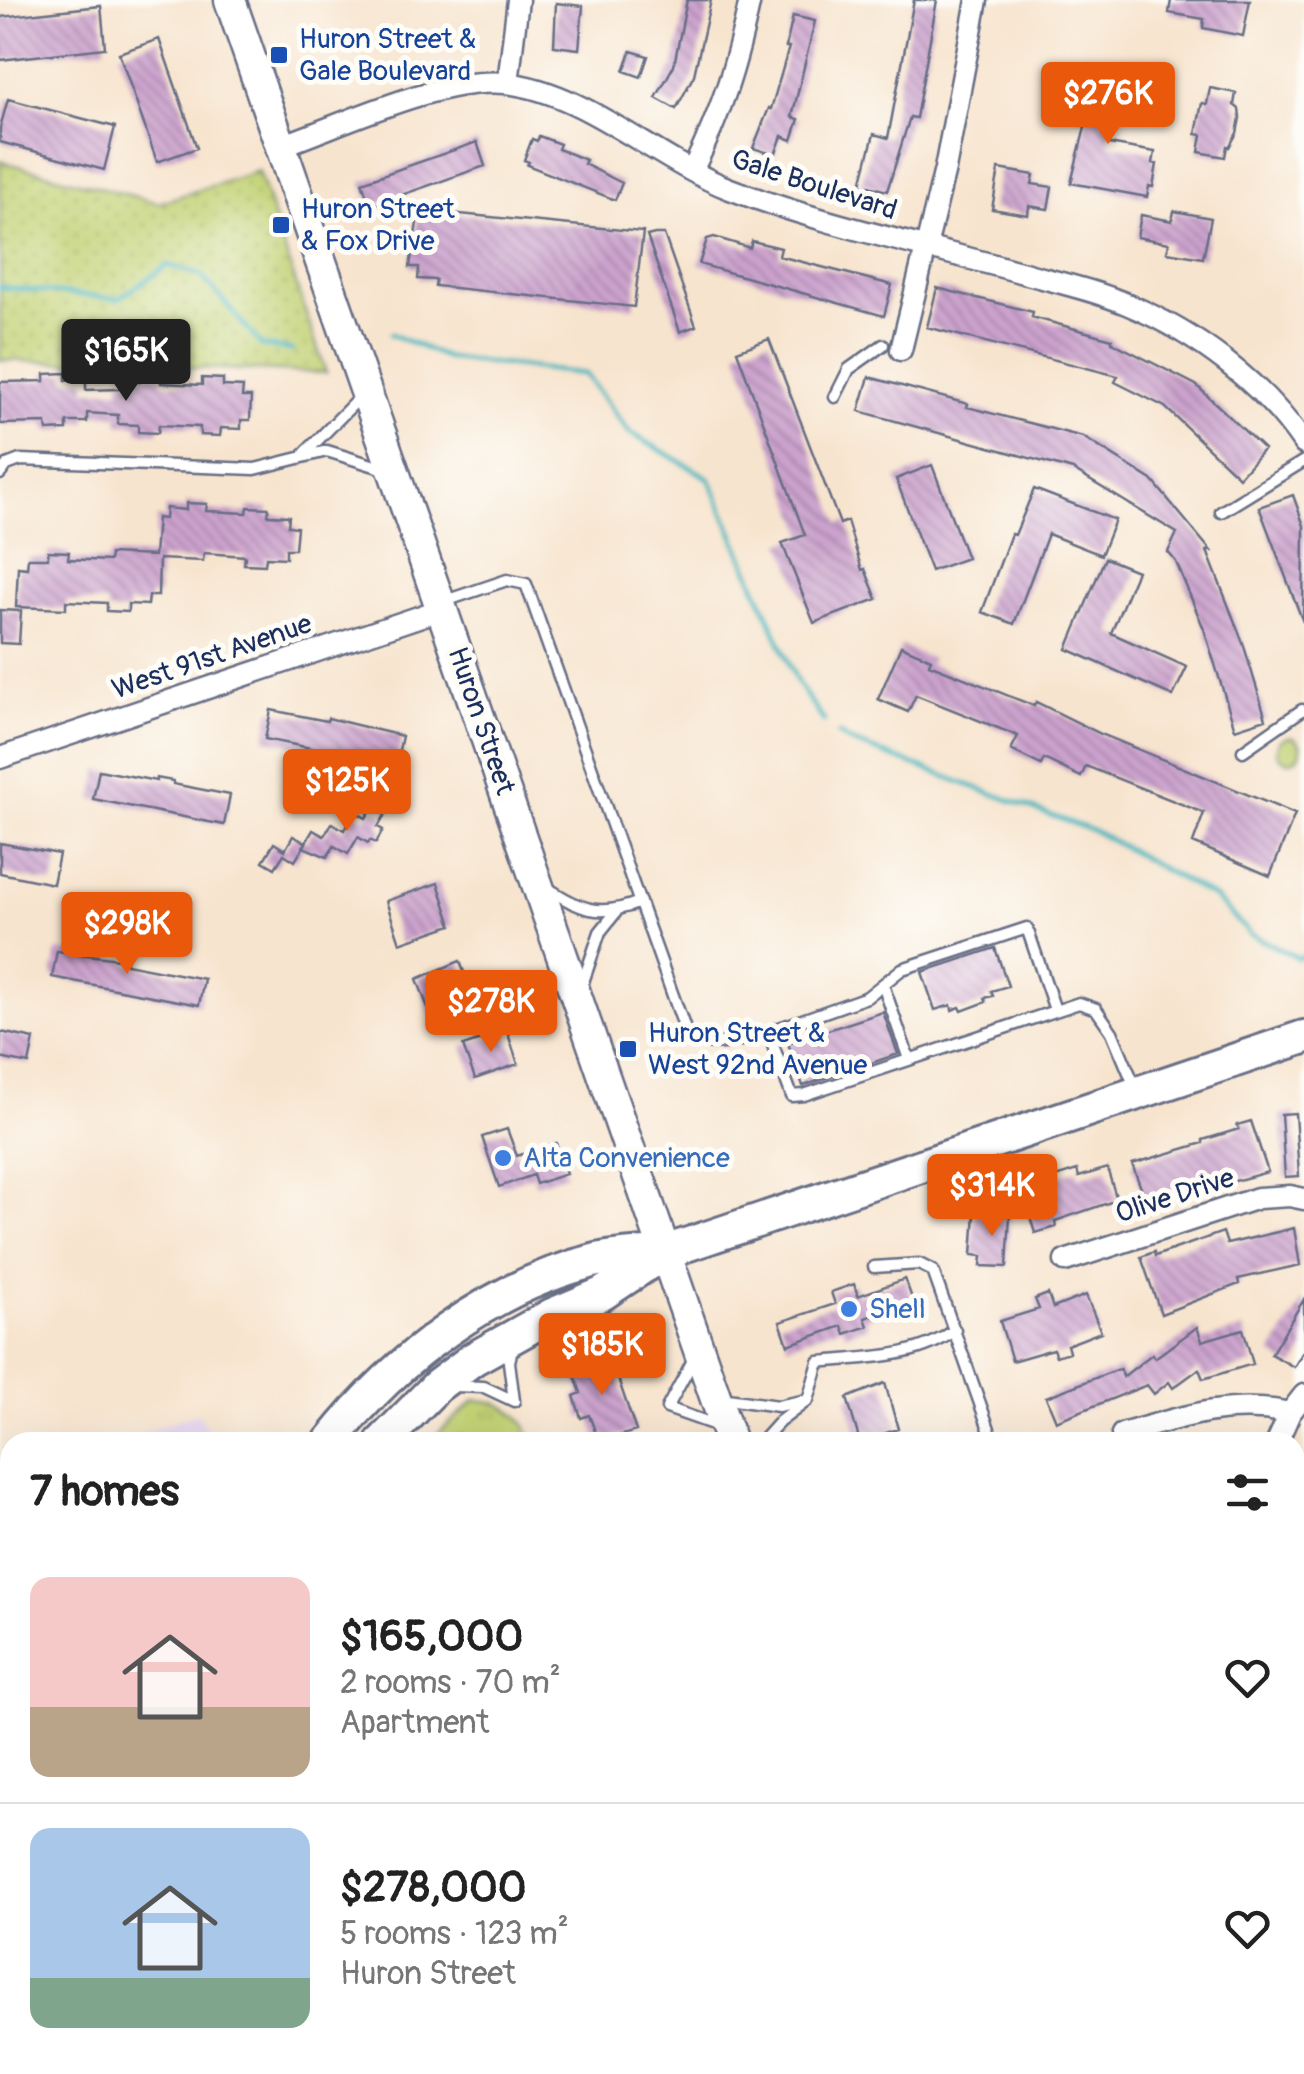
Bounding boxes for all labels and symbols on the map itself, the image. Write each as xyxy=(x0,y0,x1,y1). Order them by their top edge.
place label: Huron Street & Gale Boulevard xyxy=(299,22,476,89)
marker: Huron Street & Gale Boulevard xyxy=(268,44,290,66)
pin: $276K xyxy=(1038,62,1178,147)
street label: Gale Boulevard xyxy=(727,142,901,228)
place label: Huron Street & Fox Drive xyxy=(301,192,456,259)
marker: Huron Street & Fox Drive xyxy=(270,214,292,236)
pin: $165K xyxy=(56,319,196,404)
street label: West 91st Avenue xyxy=(108,606,317,708)
street label: Huron Street xyxy=(439,643,523,800)
pin: $125K xyxy=(277,749,417,834)
pin: $298K xyxy=(57,892,197,977)
pin: $278K xyxy=(421,970,561,1055)
place label: Huron Street & West 92nd Avenue xyxy=(648,1016,868,1083)
marker: Huron Street & West 92nd Avenue xyxy=(617,1038,639,1060)
place label: Alta Convenience xyxy=(523,1141,730,1176)
marker: Alta Convenience xyxy=(492,1147,514,1169)
pin: $314K xyxy=(922,1154,1062,1239)
street label: Olive Drive xyxy=(1111,1160,1239,1232)
place label: Shell xyxy=(869,1292,926,1327)
marker: Shell xyxy=(838,1298,860,1320)
pin: $185K xyxy=(532,1313,672,1398)

